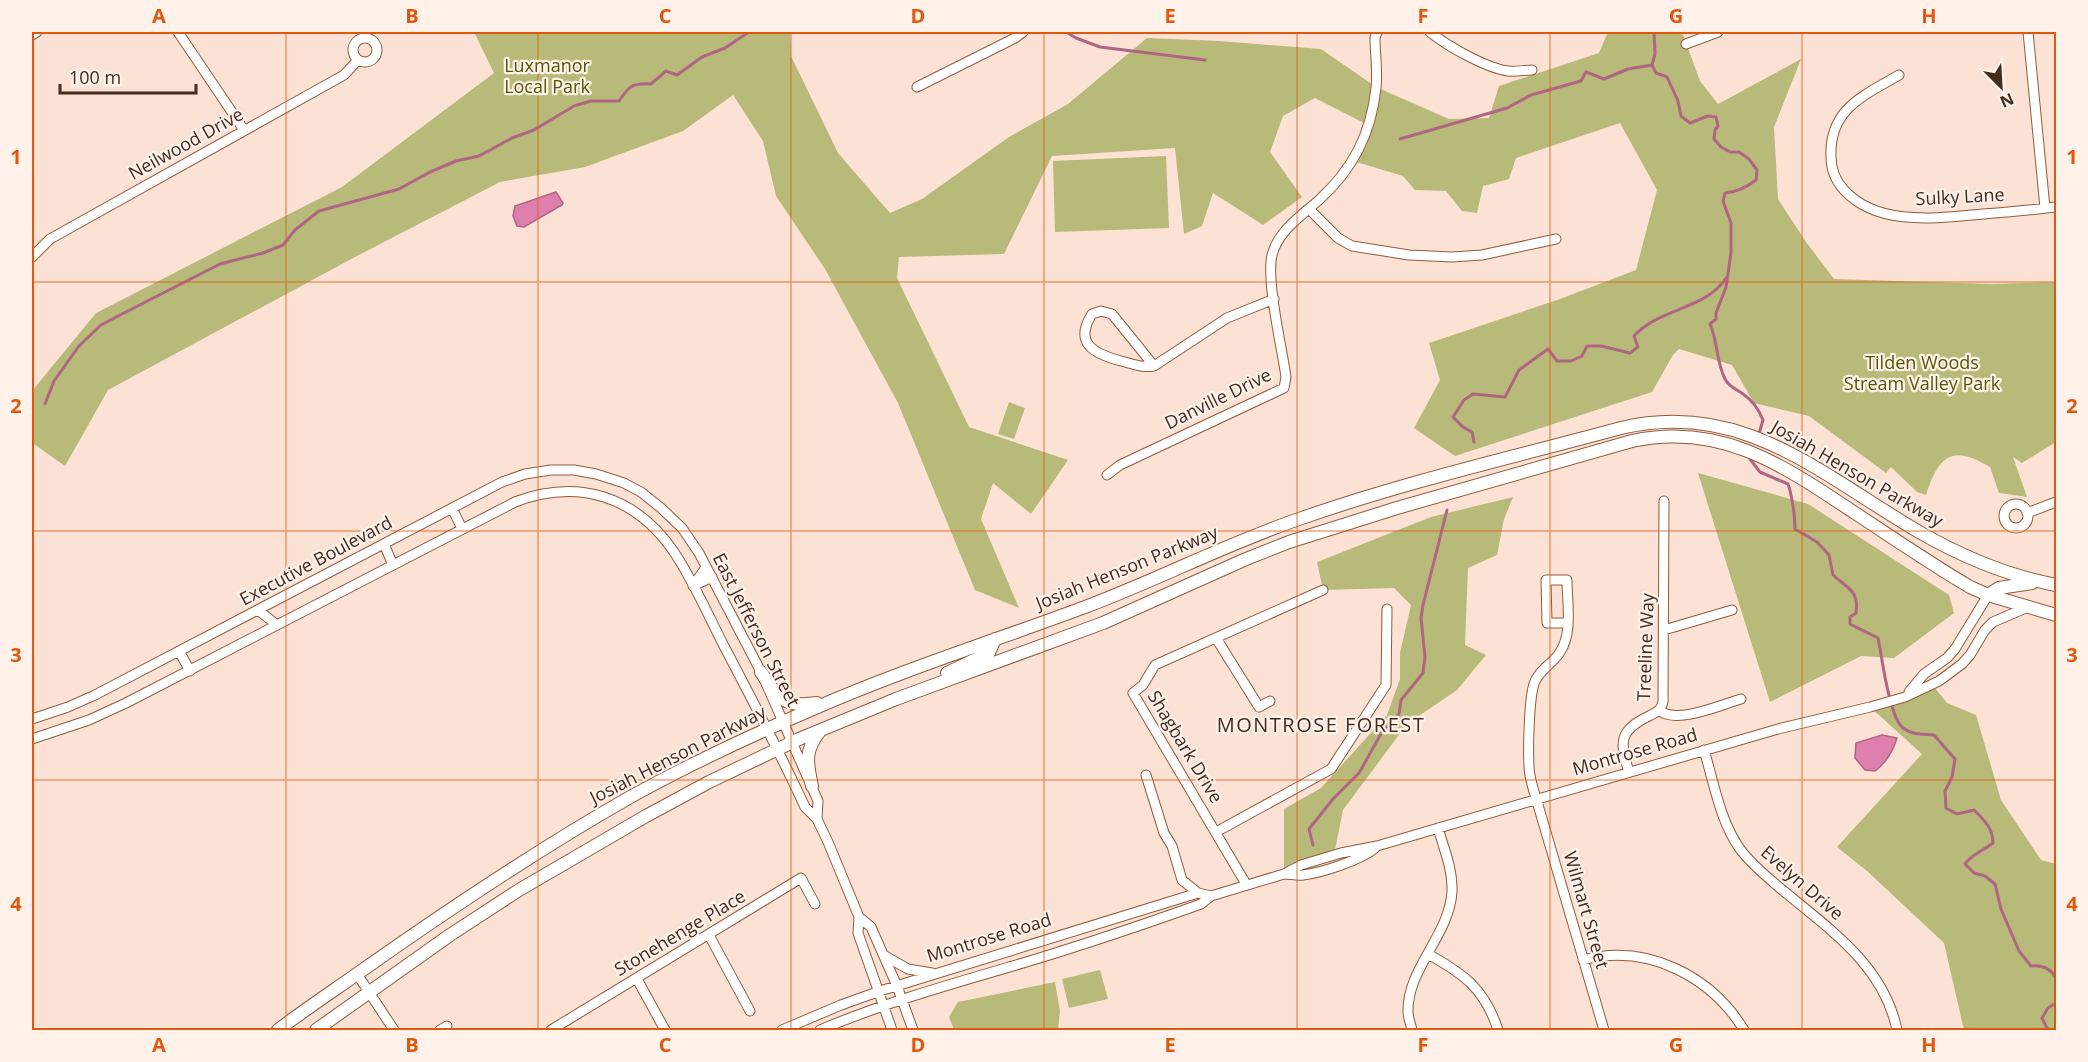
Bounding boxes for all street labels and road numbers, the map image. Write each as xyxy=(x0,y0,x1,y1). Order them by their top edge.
street label: Neilwood Drive xyxy=(124,102,247,185)
street label: Sulky Lane xyxy=(1915,182,2005,210)
street label: Danville Drive xyxy=(1160,362,1275,434)
street label: Josiah Henson Parkway xyxy=(1765,413,1949,533)
street label: Executive Boulevard xyxy=(235,510,396,610)
street label: Josiah Henson Parkway xyxy=(1030,519,1222,615)
street label: East Jefferson Street xyxy=(708,549,806,711)
street label: Treeline Way xyxy=(1631,592,1659,701)
street label: Shagbark Drive xyxy=(1143,686,1229,807)
street label: Josiah Henson Parkway xyxy=(584,699,771,810)
street label: Montrose Road xyxy=(1569,722,1700,780)
street label: Evelyn Drive xyxy=(1756,840,1849,925)
street label: Wilmart Street xyxy=(1559,848,1615,971)
street label: Stonehenge Place xyxy=(609,883,750,981)
street label: Montrose Road xyxy=(924,907,1054,967)

